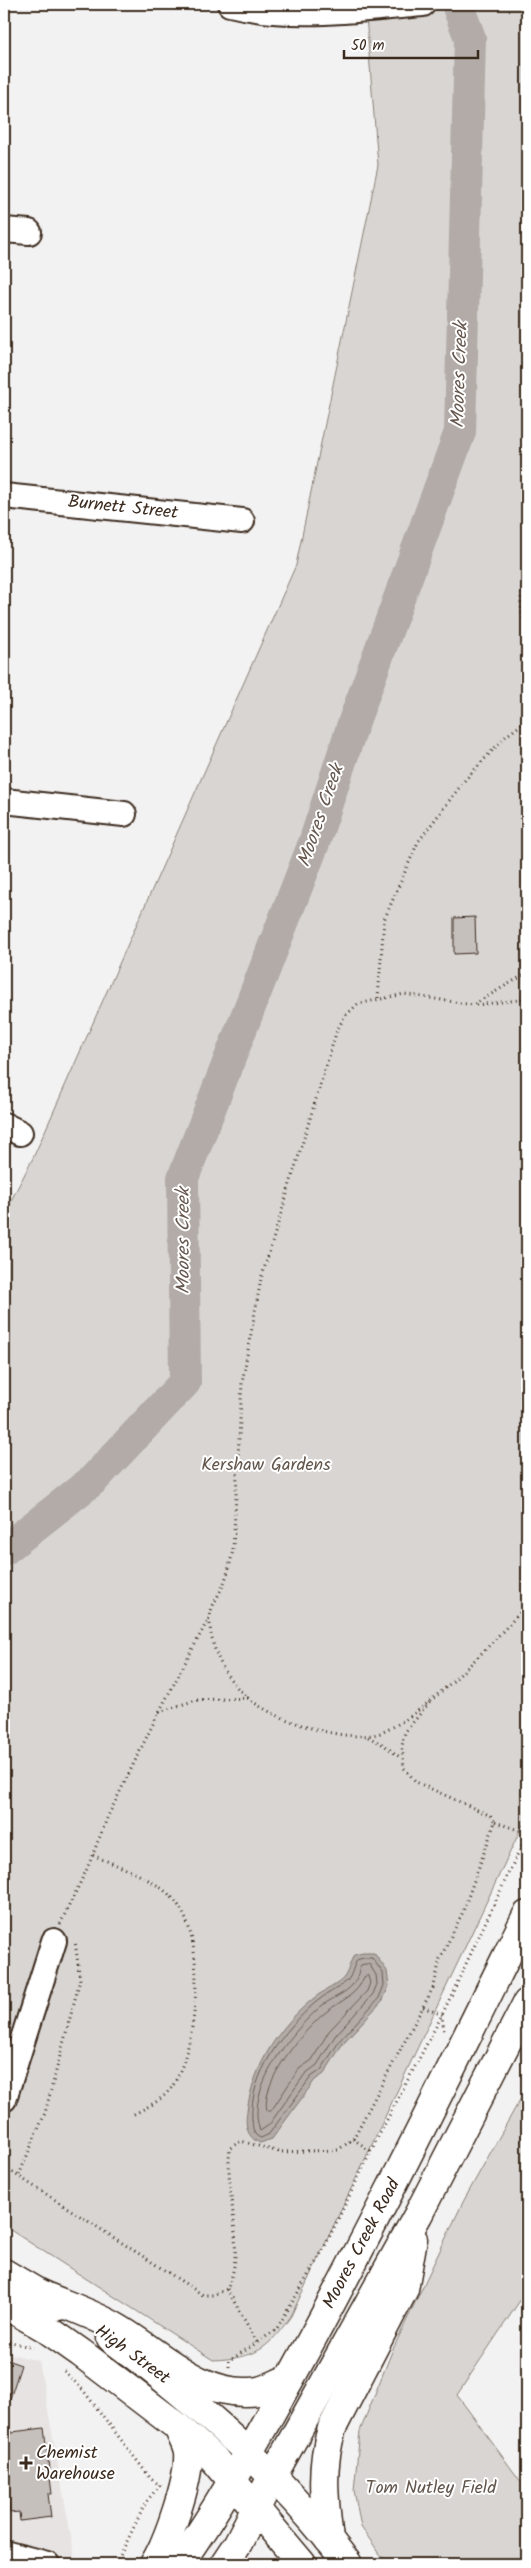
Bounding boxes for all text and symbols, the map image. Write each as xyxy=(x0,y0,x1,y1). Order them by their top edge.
scale bar xyxy=(344,28,477,60)
text: 50 m xyxy=(351,34,385,58)
water label: Moores Creek xyxy=(443,318,477,429)
street label: Burnett Street xyxy=(66,488,181,528)
water label: Moores Creek xyxy=(289,758,354,871)
water label: Moores Creek xyxy=(169,1185,199,1294)
park label: Kershaw Gardens xyxy=(201,1451,331,1480)
street label: Moores Creek Road xyxy=(315,2173,409,2314)
street label: High Street xyxy=(88,2318,177,2393)
place label: Chemist Warehouse xyxy=(36,2439,115,2489)
marker: Chemist Warehouse xyxy=(20,2457,32,2469)
park label: Tom Nutley Field xyxy=(366,2474,497,2503)

